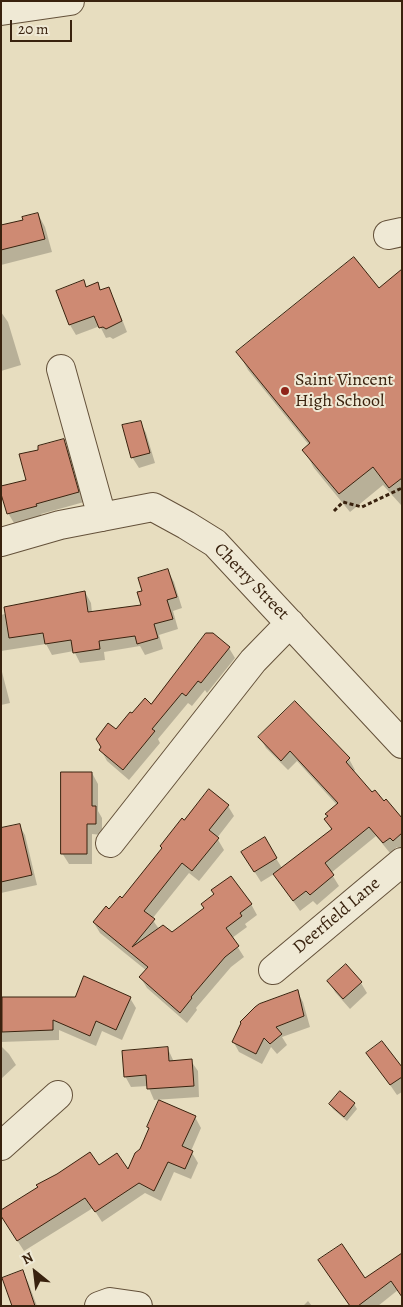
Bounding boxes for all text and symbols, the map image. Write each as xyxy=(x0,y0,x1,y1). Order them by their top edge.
scale bar xyxy=(12,10,75,42)
text: 20 m xyxy=(18,19,49,39)
place label: Saint Vincent High School xyxy=(295,370,393,412)
marker: Saint Vincent High School xyxy=(279,385,291,397)
street label: Cherry Street xyxy=(209,539,293,625)
street label: Deerfield Lane xyxy=(289,873,385,959)
north arrow xyxy=(10,1247,60,1297)
text: N xyxy=(18,1248,37,1269)

